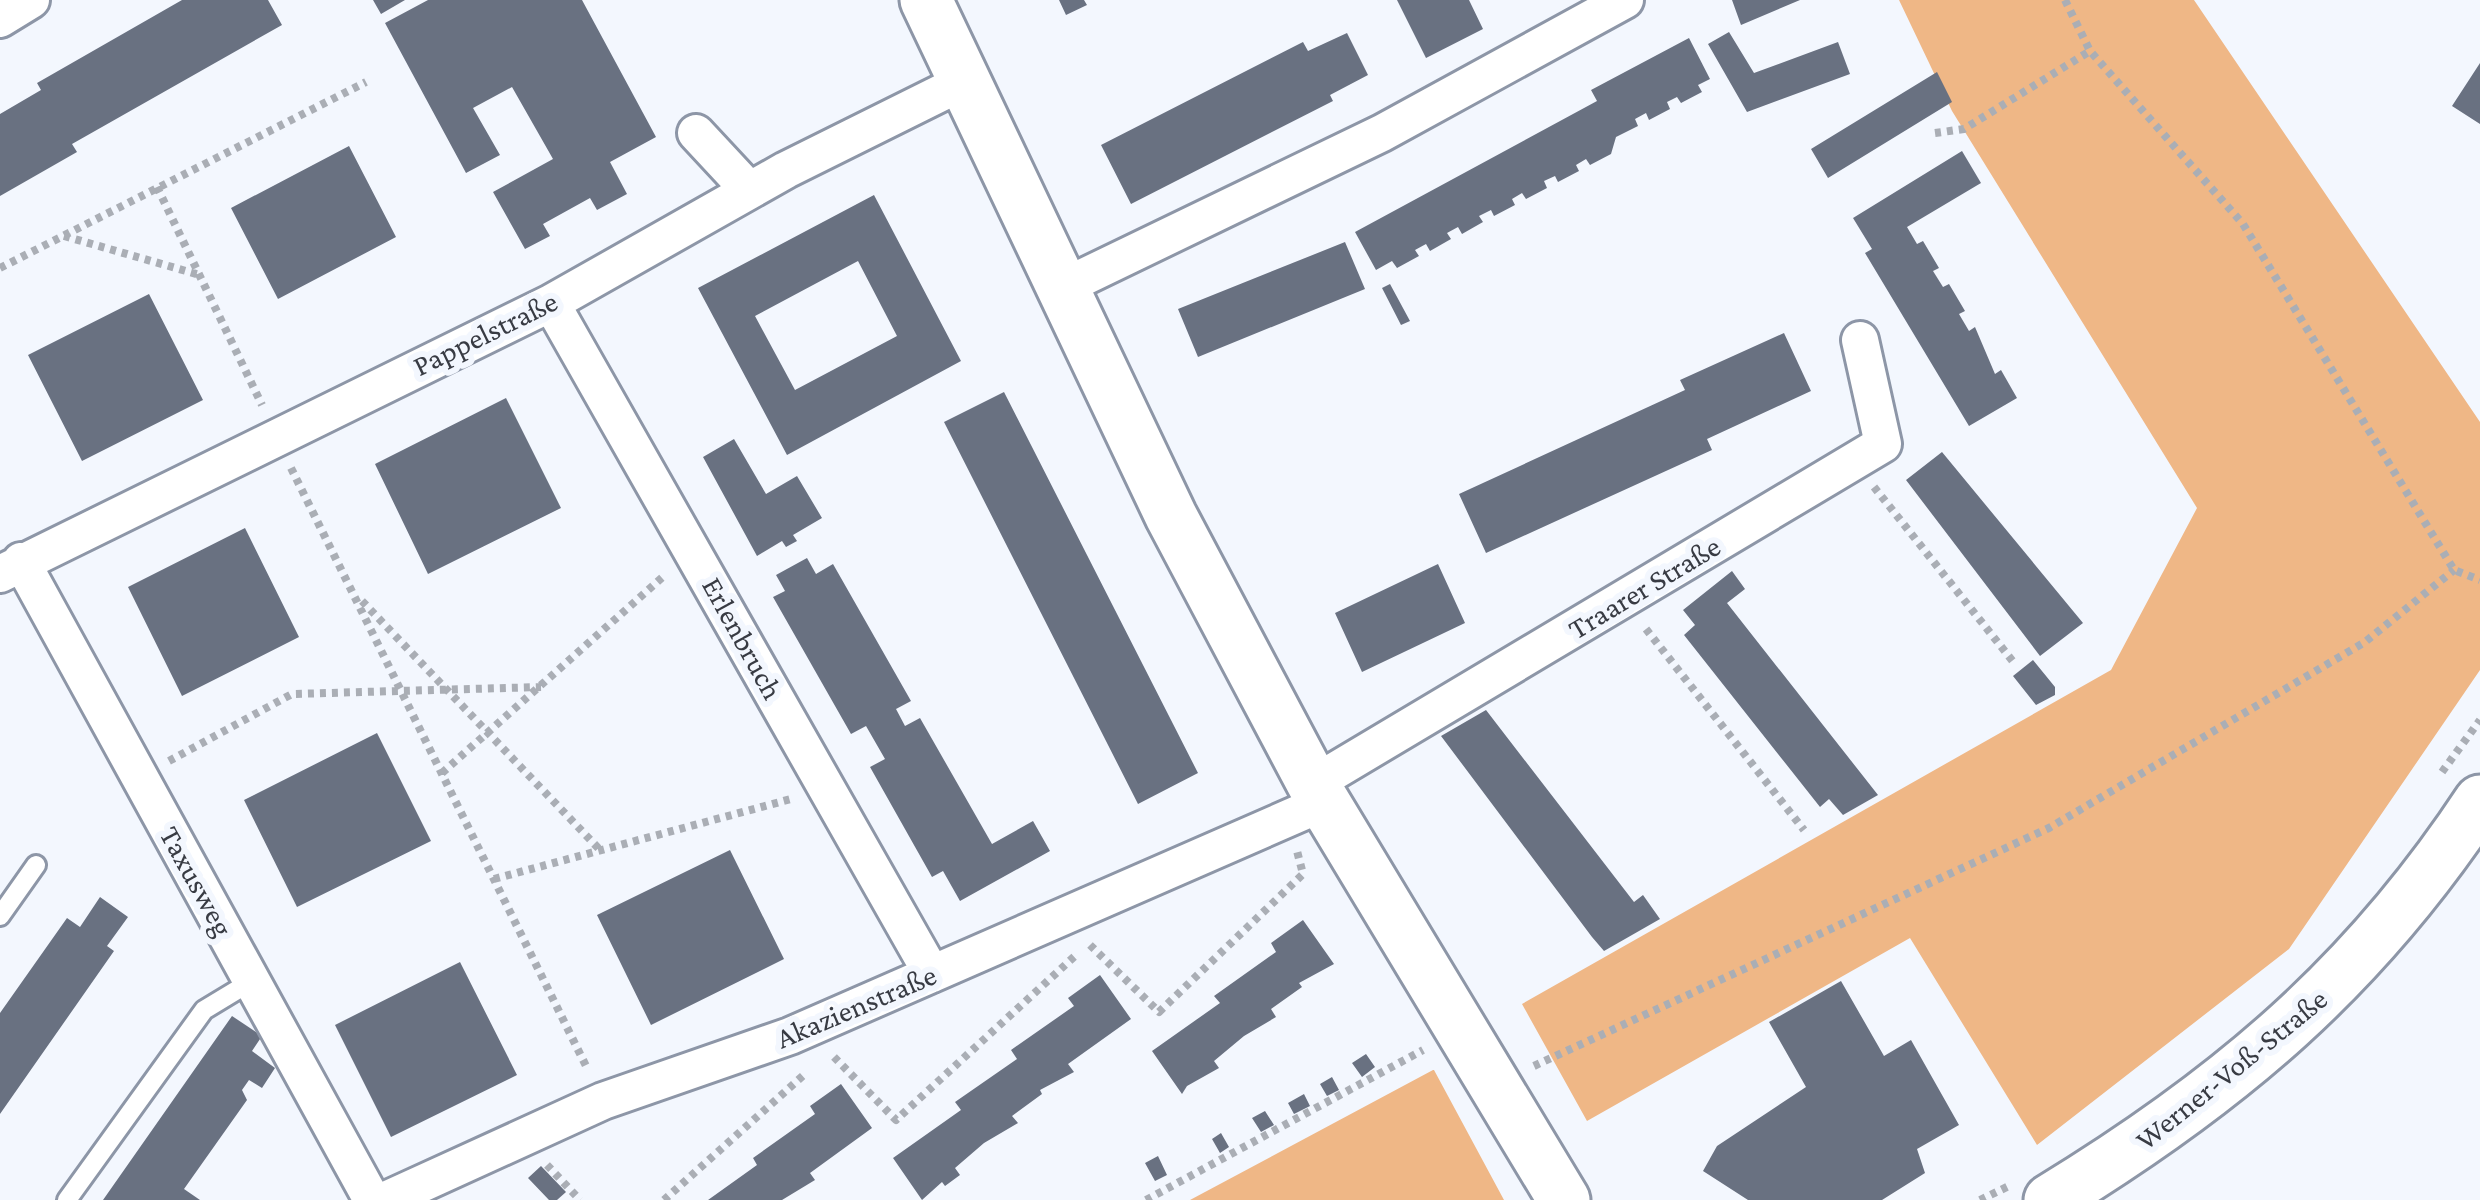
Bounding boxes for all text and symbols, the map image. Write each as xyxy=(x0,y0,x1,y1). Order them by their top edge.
street label: Pappelstraße xyxy=(407,284,563,383)
street label: Traarer Straße xyxy=(1562,529,1726,645)
street label: Erlenbruch xyxy=(696,571,790,705)
street label: Taxusweg xyxy=(153,821,241,942)
street label: Akazienstraße xyxy=(771,957,941,1055)
street label: Werner-Voß-Straße xyxy=(2129,982,2333,1156)

